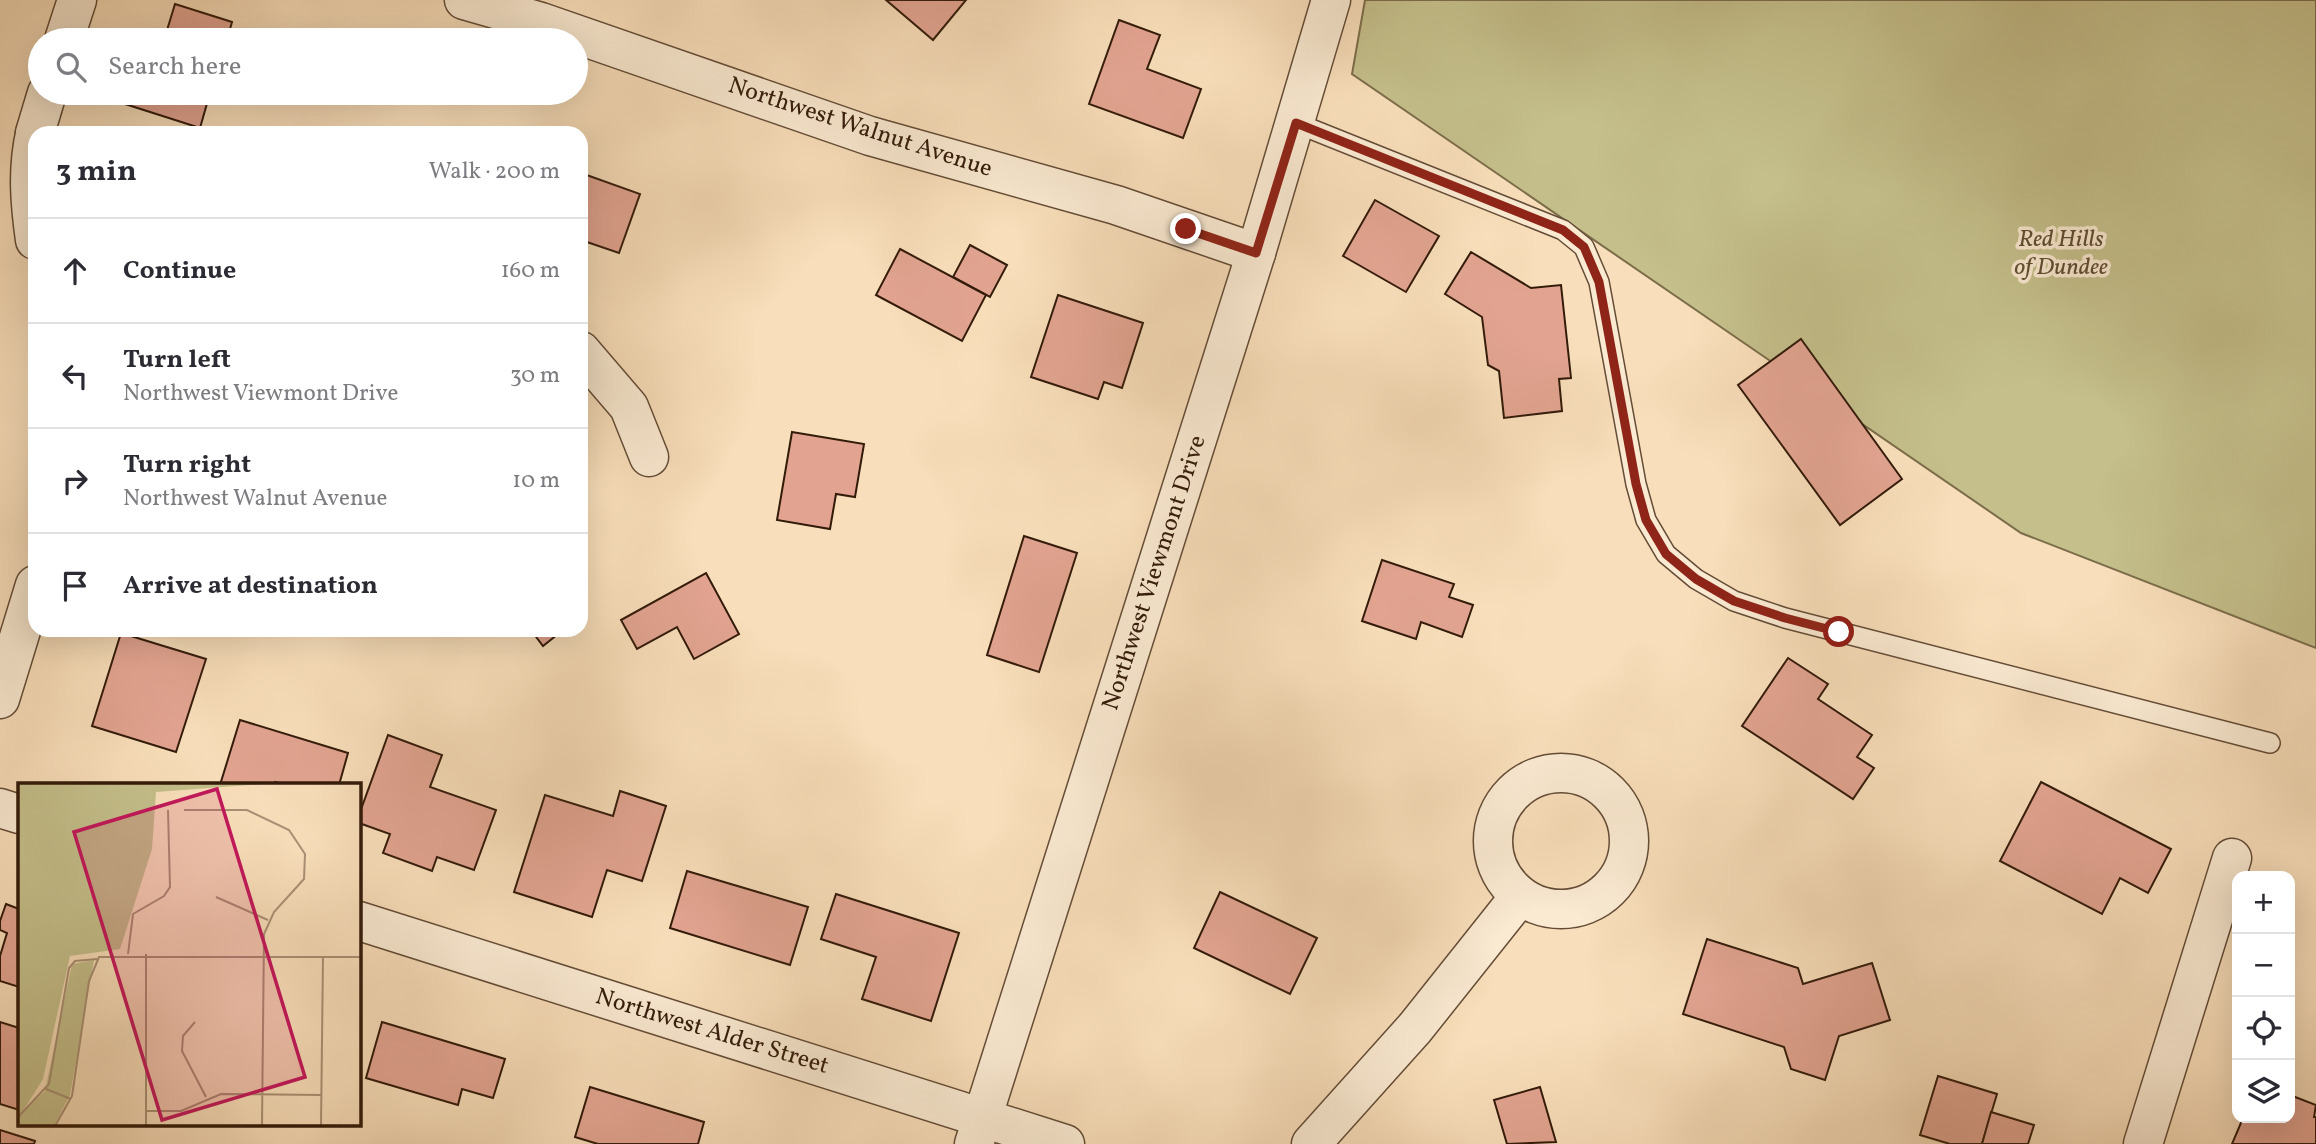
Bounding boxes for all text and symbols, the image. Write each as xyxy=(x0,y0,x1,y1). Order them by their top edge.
search box xyxy=(28,28,588,105)
icon: search xyxy=(52,48,90,86)
text: Search here xyxy=(108,49,241,85)
street label: Northwest Walnut Avenue xyxy=(724,69,996,187)
text: 3 min xyxy=(56,151,137,193)
text: Walk · 200 m xyxy=(429,156,560,188)
route end xyxy=(1170,213,1201,244)
park label: Red Hills of Dundee xyxy=(2014,223,2108,285)
icon: ahead xyxy=(56,252,94,290)
text: Continue xyxy=(123,253,236,289)
text: 160 m xyxy=(501,255,560,287)
text: Turn left xyxy=(123,342,231,378)
icon: left xyxy=(56,357,94,395)
text: 30 m xyxy=(510,360,560,392)
text: Northwest Viewmont Drive xyxy=(123,378,398,410)
street label: Northwest Viewmont Drive xyxy=(1094,431,1216,715)
text: Turn right xyxy=(123,447,251,483)
icon: right xyxy=(56,462,94,500)
text: 10 m xyxy=(512,465,560,497)
text: Northwest Walnut Avenue xyxy=(123,483,388,515)
icon: arrive xyxy=(56,567,94,605)
text: Arrive at destination xyxy=(123,568,378,604)
route start xyxy=(1823,616,1854,647)
inset map xyxy=(18,783,360,1126)
map controls xyxy=(2232,871,2295,1123)
button: + xyxy=(2232,871,2295,934)
button: − xyxy=(2232,934,2295,997)
street label: Northwest Alder Street xyxy=(591,980,833,1084)
button: locate xyxy=(2232,997,2295,1060)
button: layers xyxy=(2232,1060,2295,1123)

